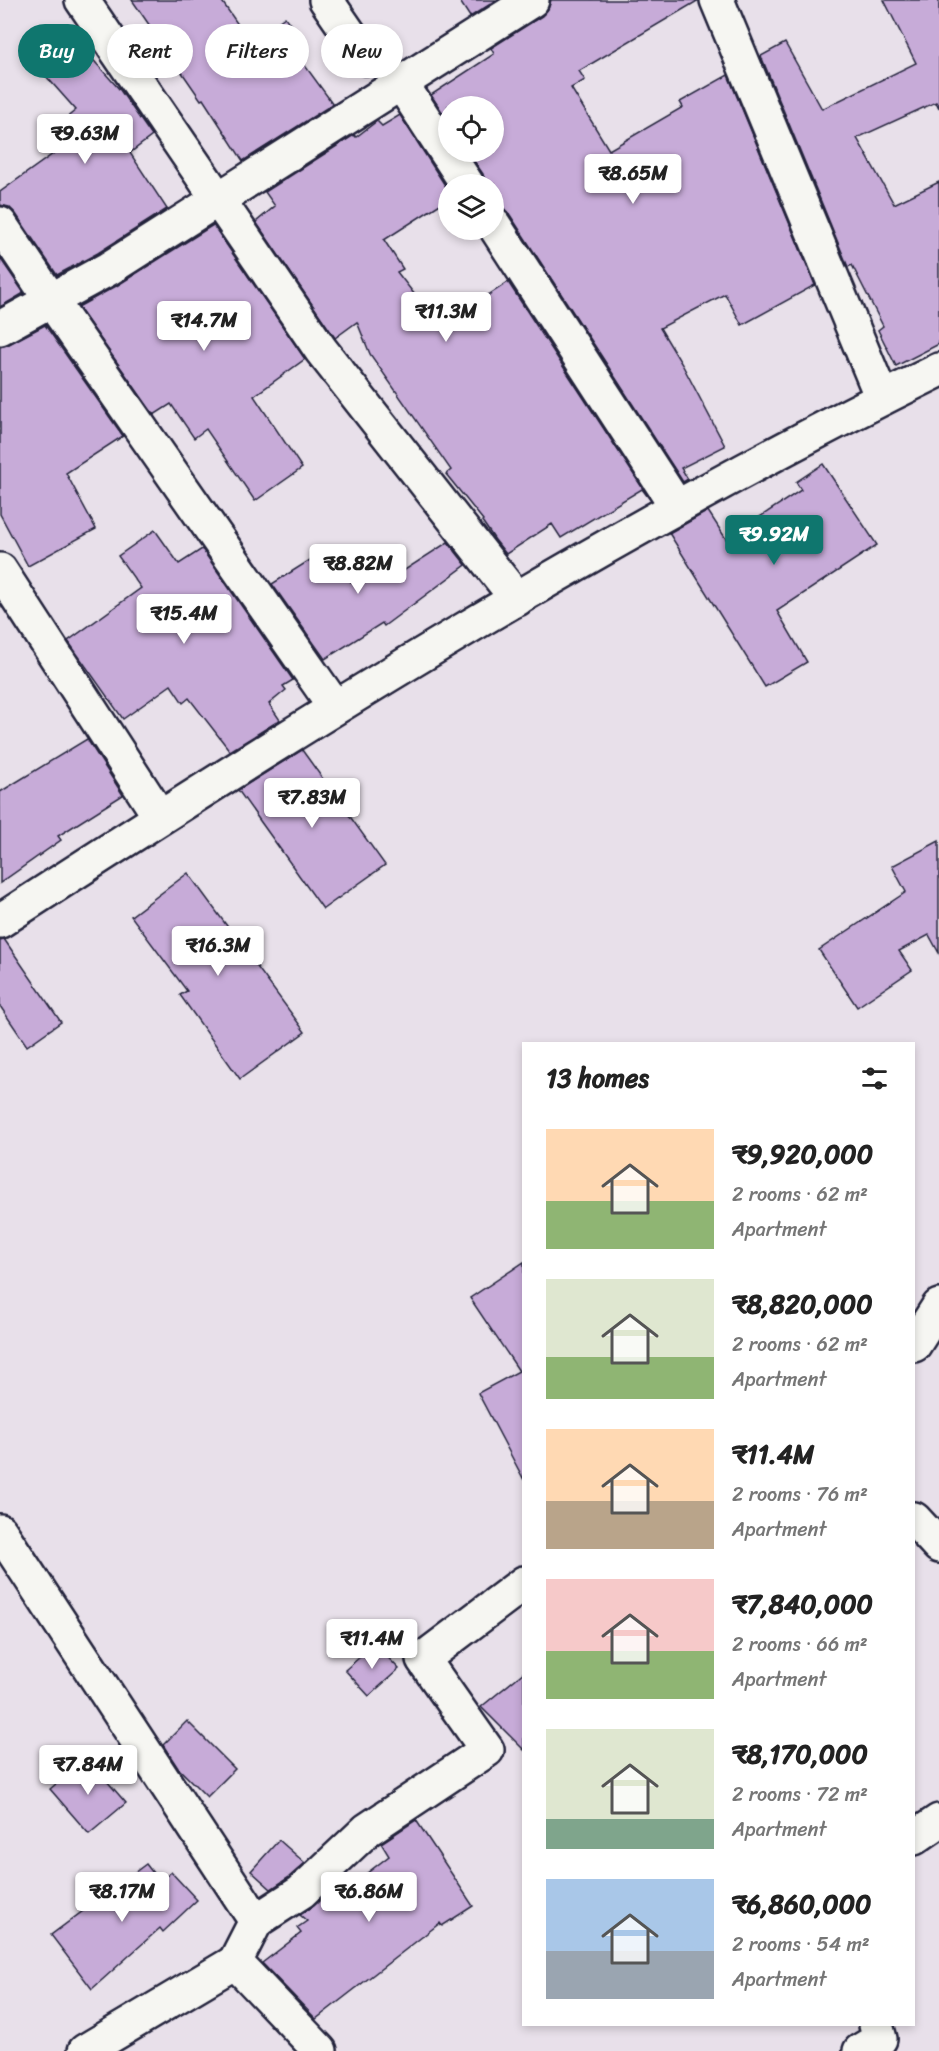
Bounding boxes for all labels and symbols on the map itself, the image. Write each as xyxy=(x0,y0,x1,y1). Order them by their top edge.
pin: ₹9.63M xyxy=(36,114,134,165)
pin: ₹8.65M xyxy=(584,154,682,205)
pin: ₹11.3M xyxy=(397,292,495,343)
pin: ₹14.7M xyxy=(155,301,253,352)
pin: ₹9.92M xyxy=(725,515,823,566)
pin: ₹8.82M xyxy=(309,544,407,595)
pin: ₹15.4M xyxy=(135,594,233,645)
pin: ₹7.83M xyxy=(263,778,361,829)
pin: ₹16.3M xyxy=(169,926,267,977)
pin: ₹11.4M xyxy=(323,1619,421,1670)
pin: ₹7.84M xyxy=(39,1745,137,1796)
pin: ₹8.17M xyxy=(73,1872,171,1923)
pin: ₹6.86M xyxy=(320,1872,418,1923)

